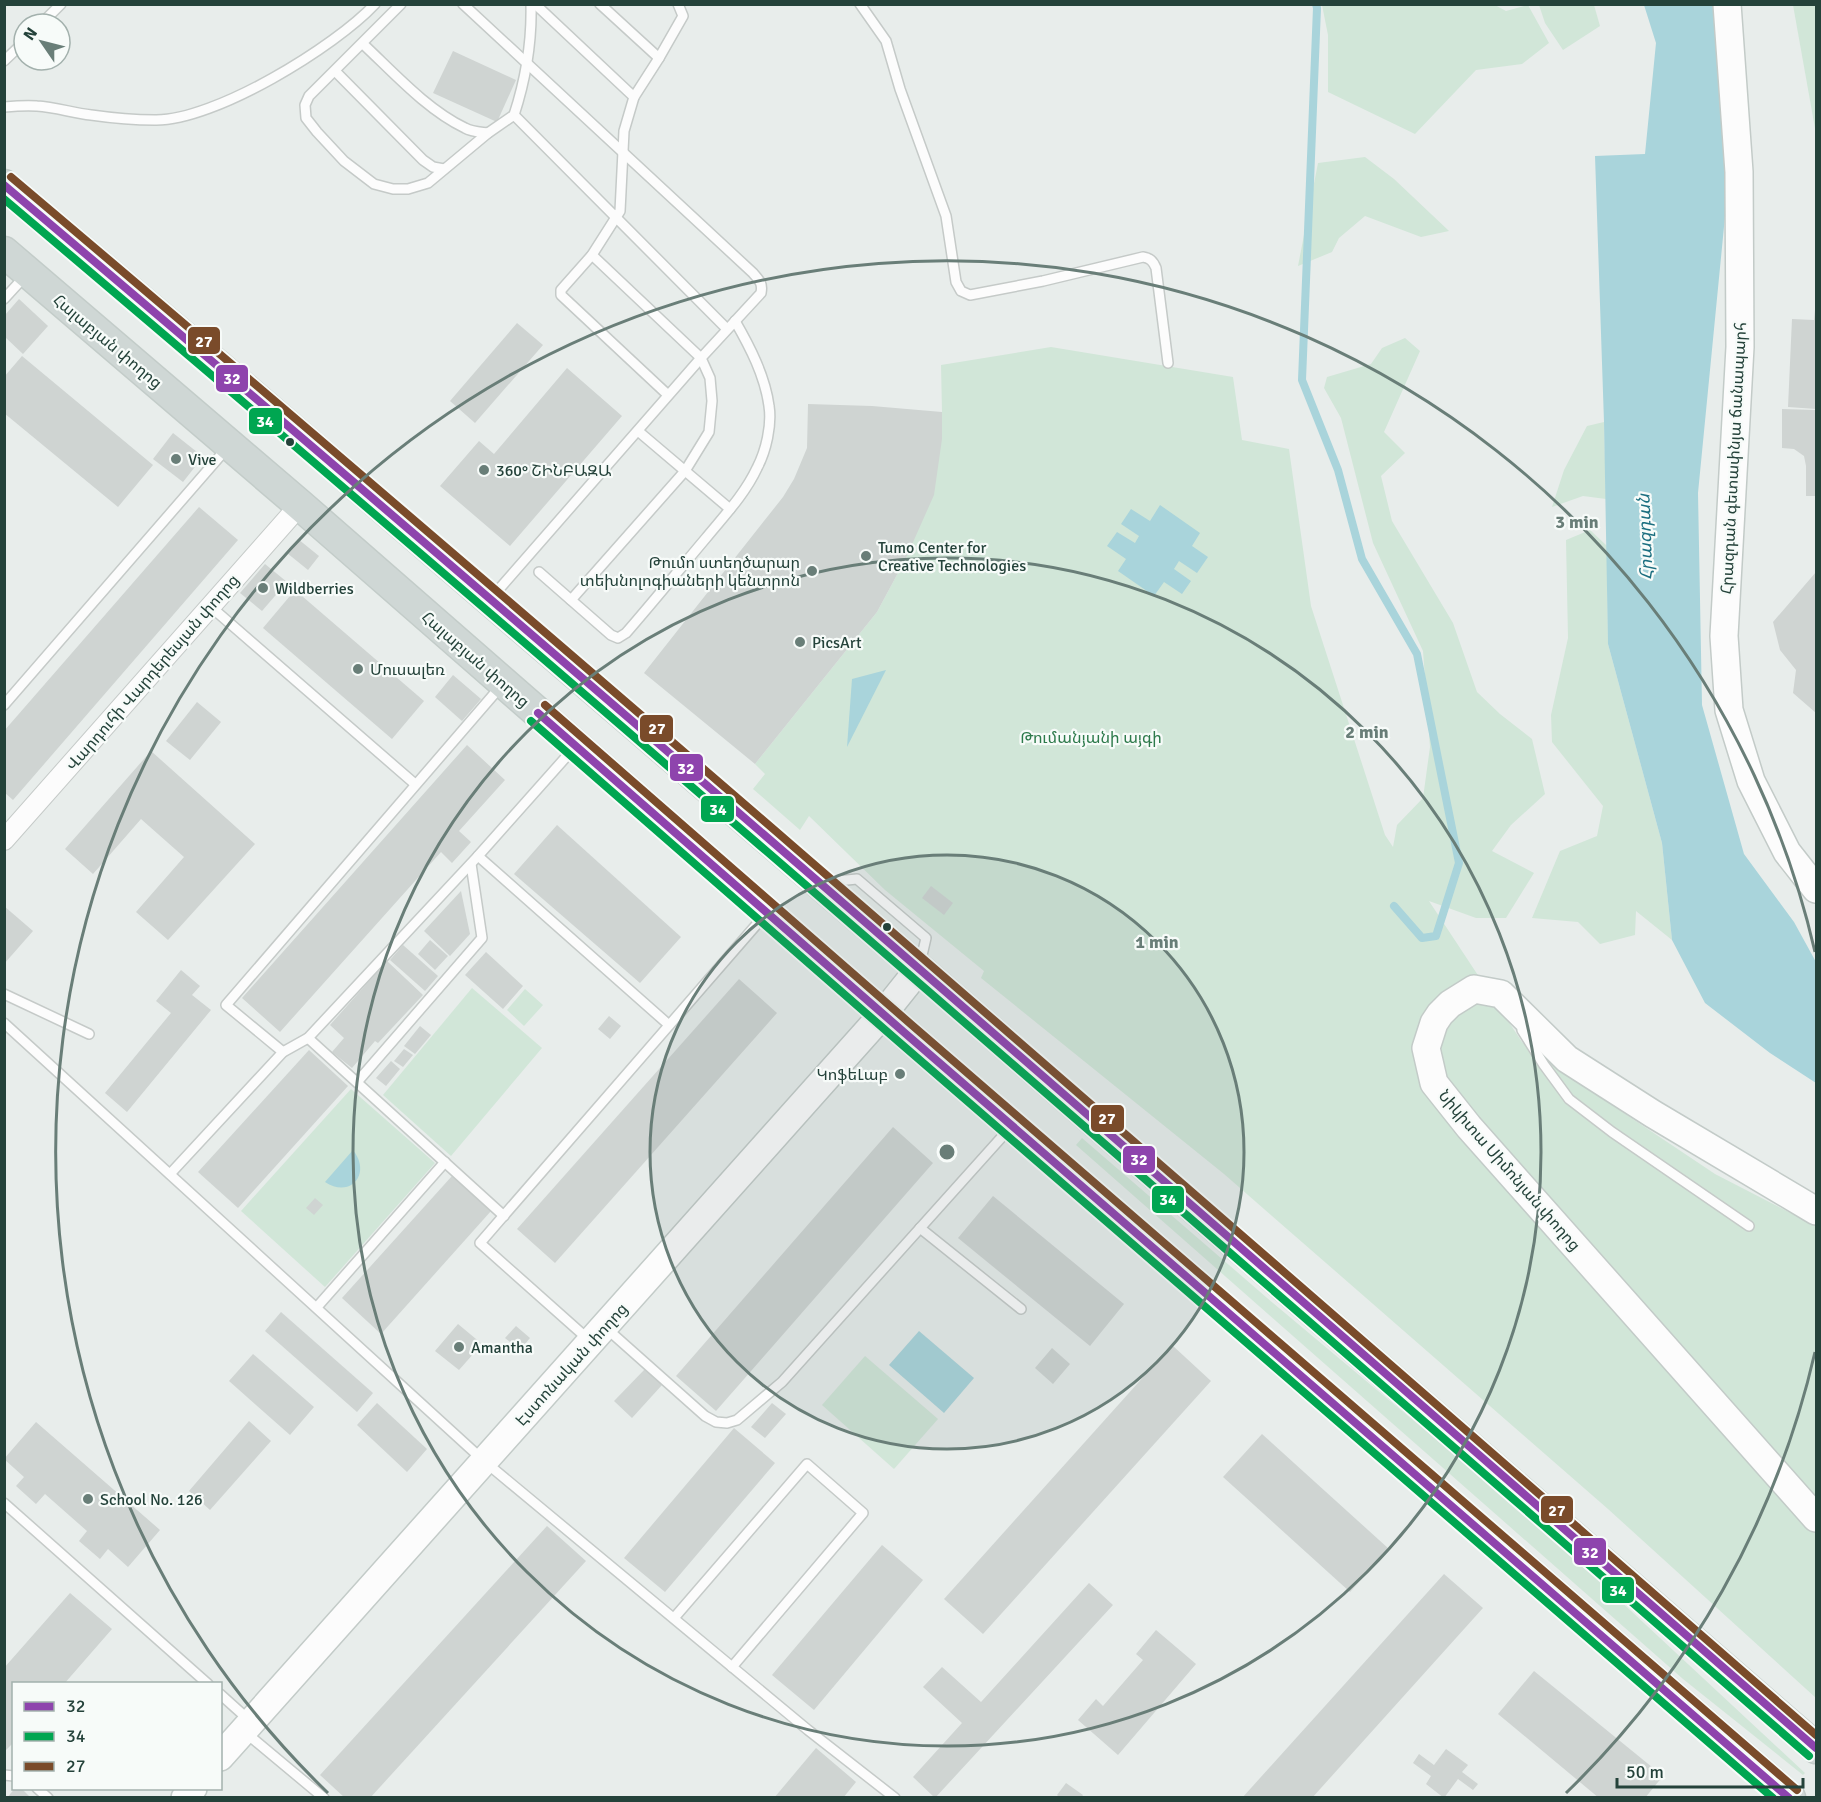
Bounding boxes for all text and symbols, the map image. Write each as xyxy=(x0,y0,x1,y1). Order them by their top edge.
north arrow xyxy=(12,12,72,72)
text: N xyxy=(19,24,42,44)
street label: Հալաբյան փողոց xyxy=(49,290,166,393)
street label: Հրազդան գետափնյա ճանապարհ xyxy=(1717,321,1751,595)
line badge: 27 xyxy=(187,326,221,355)
text: 27 xyxy=(195,332,213,352)
line badge: 32 xyxy=(215,364,249,393)
text: 32 xyxy=(223,369,241,389)
line badge: 34 xyxy=(248,407,283,435)
text: 34 xyxy=(256,412,274,432)
unlabelled marker xyxy=(284,436,296,448)
place label: Vive xyxy=(188,450,216,470)
marker: Vive xyxy=(169,452,183,466)
place label: 360° ՇԻՆԲԱԶԱ xyxy=(496,461,611,481)
marker: 360° ՇԻՆԲԱԶԱ xyxy=(477,463,491,477)
water label: Հրազդան xyxy=(1632,492,1657,580)
text: 3 min xyxy=(1555,511,1599,533)
place label: Tumo Center for Creative Technologies xyxy=(878,538,1026,576)
marker: Tumo Center for Creative Technologies xyxy=(859,549,873,563)
place label: Թումո ստեղծարար տեխնոլոգիաների կենտրոն xyxy=(580,553,800,591)
marker: Թումո ստեղծարար տեխնոլոգիաների կենտրոն xyxy=(805,564,819,578)
street label: Վարդուհի Վարդերեսյան փողոց xyxy=(62,570,244,775)
place label: Wildberries xyxy=(275,579,354,599)
marker: Wildberries xyxy=(256,581,270,595)
street label: Հալաբյան փողոց xyxy=(417,607,533,712)
place label: PicsArt xyxy=(812,633,862,653)
marker: PicsArt xyxy=(793,635,807,649)
place label: Մուսալեռ xyxy=(370,660,445,680)
marker: Մուսալեռ xyxy=(351,662,365,676)
line badge: 27 xyxy=(639,714,674,743)
text: 27 xyxy=(648,719,666,739)
text: 2 min xyxy=(1345,721,1389,743)
park label: Թումանյանի այգի xyxy=(1020,728,1162,748)
line badge: 32 xyxy=(669,753,704,782)
text: 32 xyxy=(677,759,695,779)
line badge: 34 xyxy=(700,795,735,823)
text: 34 xyxy=(709,800,727,820)
unlabelled marker xyxy=(881,921,893,933)
text: 1 min xyxy=(1135,931,1179,953)
place label: ԿոֆեԼաբ xyxy=(816,1065,888,1085)
marker: ԿոֆեԼաբ xyxy=(893,1067,907,1081)
street label: Նիկիտա Սիմոնյան փողոց xyxy=(1434,1086,1585,1255)
line badge: 27 xyxy=(1090,1104,1125,1133)
text: 27 xyxy=(1098,1109,1116,1129)
centre of rings xyxy=(937,1142,957,1162)
line badge: 32 xyxy=(1122,1145,1156,1174)
text: 32 xyxy=(1130,1150,1148,1170)
line badge: 34 xyxy=(1151,1185,1185,1214)
text: 34 xyxy=(1159,1190,1177,1210)
street label: Էստոնական փողոց xyxy=(511,1299,632,1430)
place label: Amantha xyxy=(471,1338,533,1358)
marker: Amantha xyxy=(452,1340,466,1354)
place label: School No. 126 xyxy=(100,1490,203,1510)
marker: School No. 126 xyxy=(81,1492,95,1506)
line badge: 27 xyxy=(1540,1495,1574,1524)
text: 27 xyxy=(1548,1501,1566,1521)
line badge: 32 xyxy=(1573,1537,1607,1566)
text: 32 xyxy=(1581,1543,1599,1563)
line badge: 34 xyxy=(1601,1576,1635,1604)
text: 34 xyxy=(1609,1581,1627,1601)
legend xyxy=(12,1682,222,1790)
text: 32 xyxy=(66,1695,85,1717)
text: 34 xyxy=(66,1725,86,1747)
scale bar xyxy=(1617,1751,1803,1789)
text: 27 xyxy=(66,1755,85,1777)
text: 50 m xyxy=(1626,1761,1664,1783)

